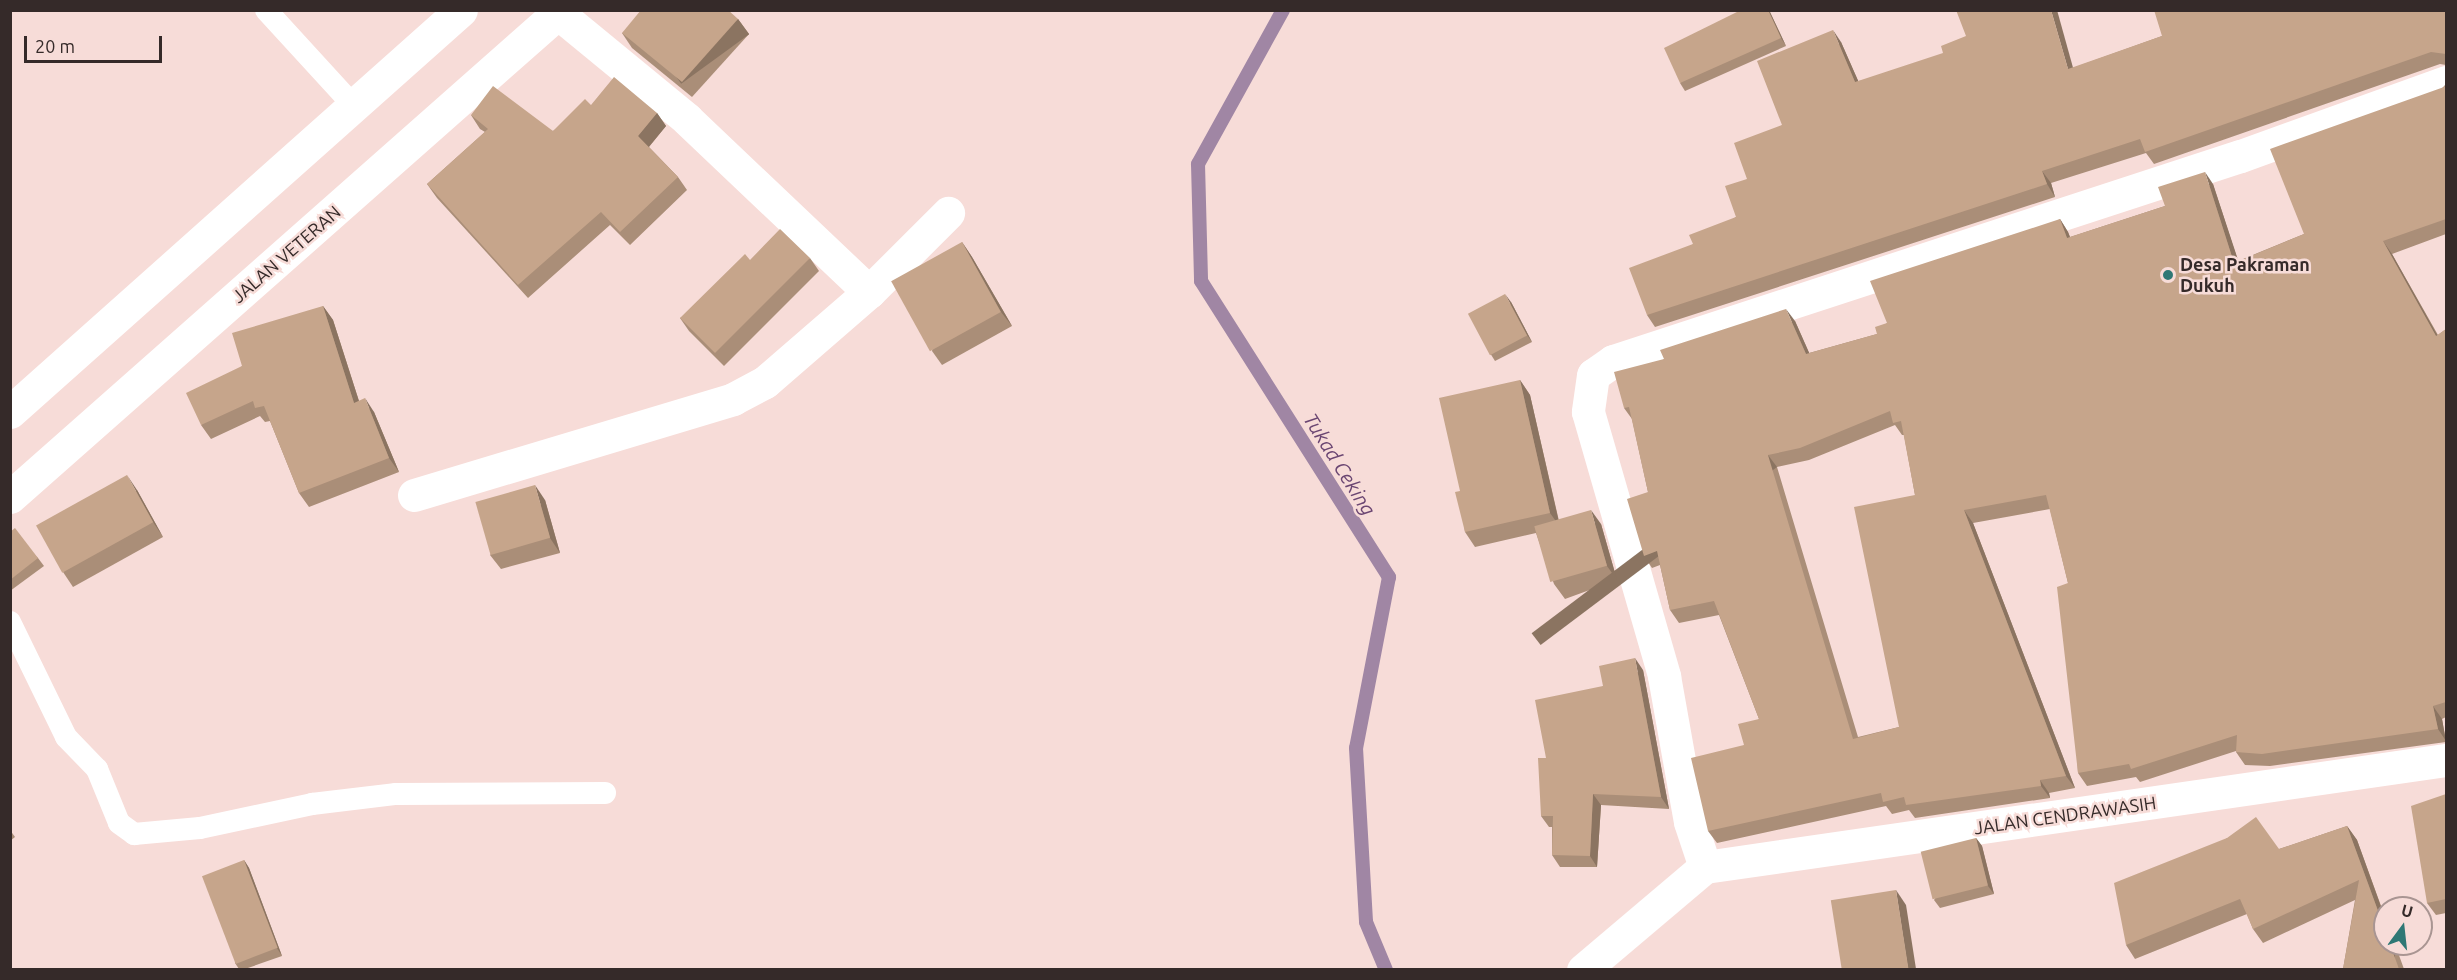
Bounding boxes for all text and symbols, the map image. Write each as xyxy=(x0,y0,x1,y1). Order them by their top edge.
scale bar xyxy=(27,24,165,62)
text: 20 m xyxy=(35,36,75,56)
street label: JALAN VETERAN xyxy=(227,201,345,307)
place label: Desa Pakraman Dukuh xyxy=(2180,254,2310,296)
marker: Desa Pakraman Dukuh xyxy=(2161,268,2175,282)
water label: Tukad Ceking xyxy=(1299,408,1381,520)
street label: JALAN CENDRAWASIH xyxy=(1972,792,2158,838)
north arrow xyxy=(2373,896,2433,956)
text: U xyxy=(2399,900,2415,921)

